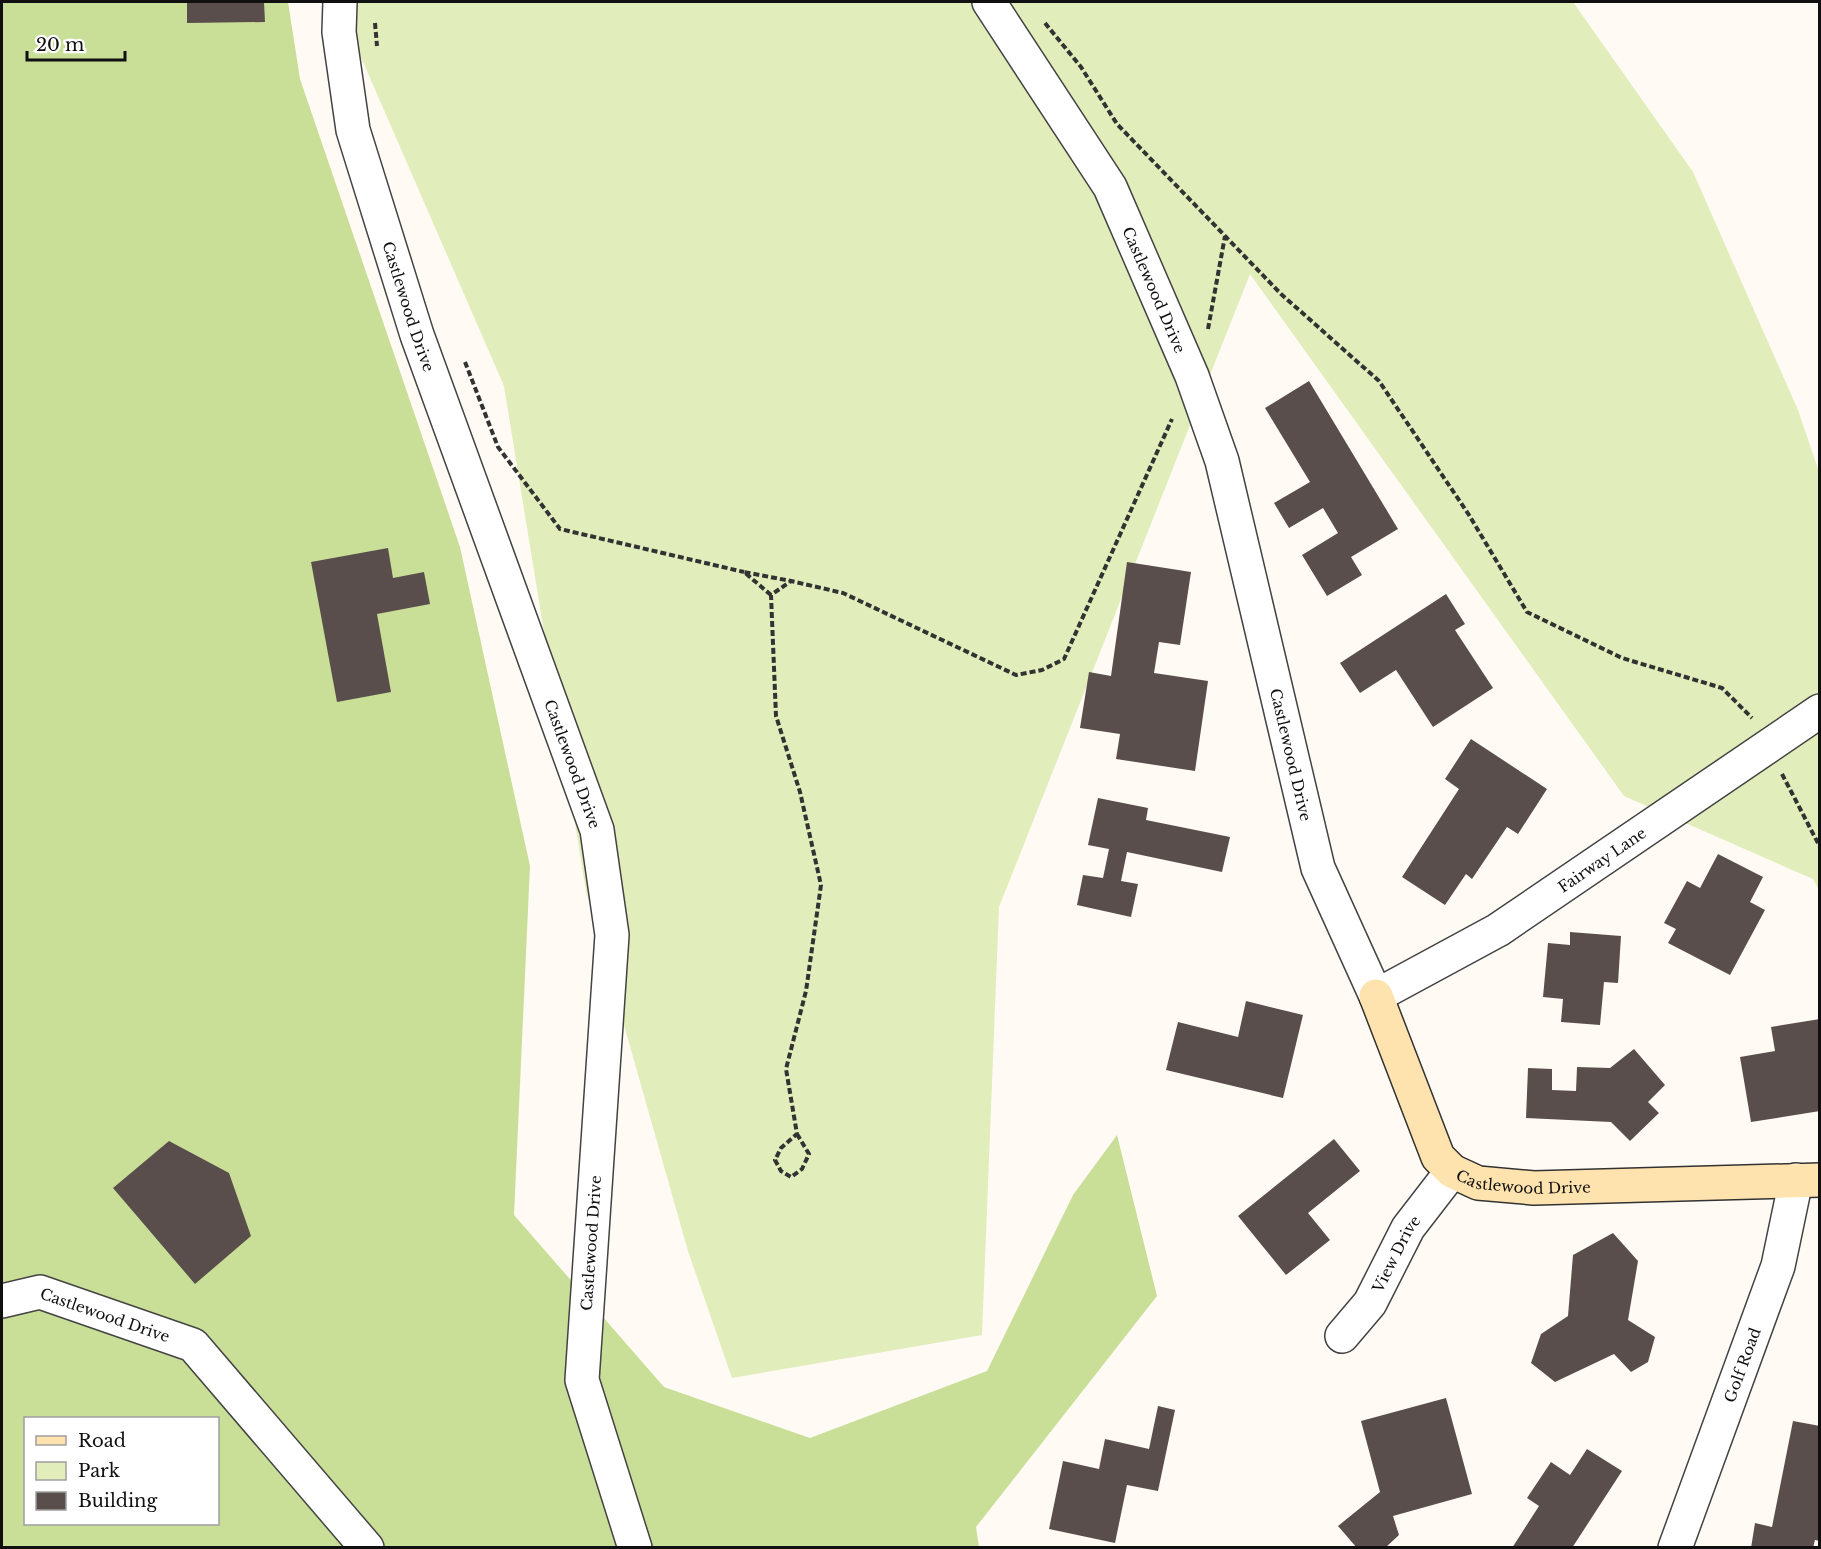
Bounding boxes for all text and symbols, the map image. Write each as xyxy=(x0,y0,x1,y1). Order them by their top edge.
scale bar xyxy=(27,24,124,62)
text: 20 m xyxy=(36,34,84,56)
street label: Castlewood Drive xyxy=(1119,224,1190,356)
street label: Castlewood Drive xyxy=(379,239,439,374)
street label: Castlewood Drive xyxy=(1266,687,1316,823)
street label: Castlewood Drive xyxy=(541,697,605,831)
street label: Fairway Lane xyxy=(1554,823,1649,896)
street label: Castlewood Drive xyxy=(1453,1165,1591,1198)
street label: Castlewood Drive xyxy=(577,1175,605,1311)
street label: View Drive xyxy=(1367,1211,1424,1296)
street label: Castlewood Drive xyxy=(38,1283,172,1346)
street label: Golf Road xyxy=(1720,1325,1764,1405)
legend xyxy=(24,1417,219,1525)
text: Road xyxy=(78,1430,126,1452)
text: Park xyxy=(78,1460,120,1482)
text: Building xyxy=(78,1490,157,1512)

